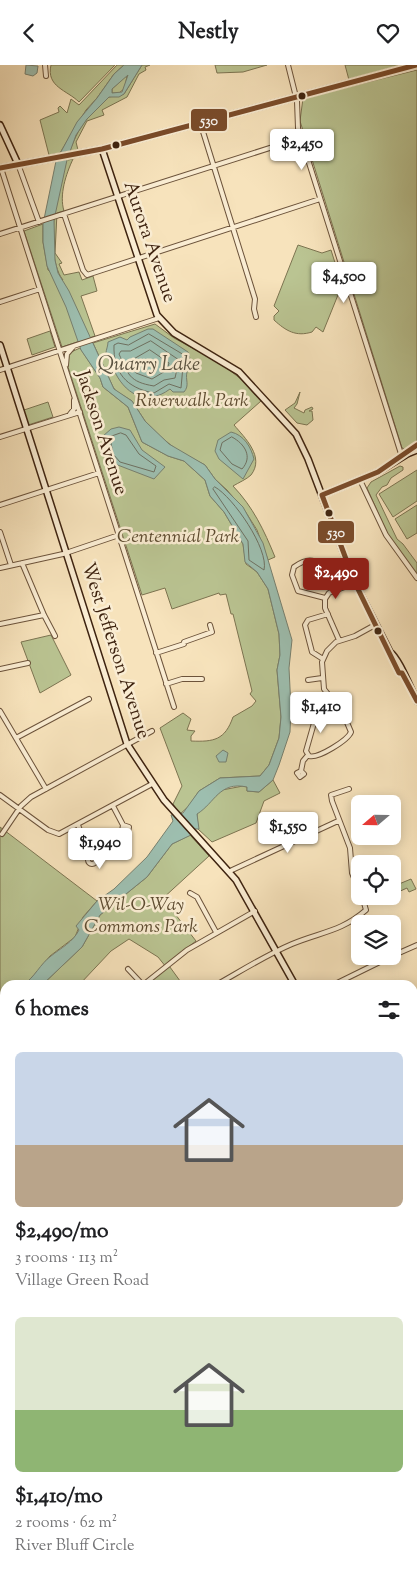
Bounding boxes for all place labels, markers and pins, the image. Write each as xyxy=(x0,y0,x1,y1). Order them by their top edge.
unlabelled marker xyxy=(297,91,307,101)
pin: $2,450 xyxy=(261,129,343,171)
unlabelled marker xyxy=(111,140,121,150)
pin: $4,500 xyxy=(303,261,385,304)
unlabelled marker xyxy=(324,508,334,518)
pin: $2,490 xyxy=(295,557,377,600)
unlabelled marker xyxy=(373,626,383,636)
pin: $1,410 xyxy=(280,691,362,734)
pin: $1,550 xyxy=(247,811,329,854)
pin: $1,940 xyxy=(59,827,141,870)

